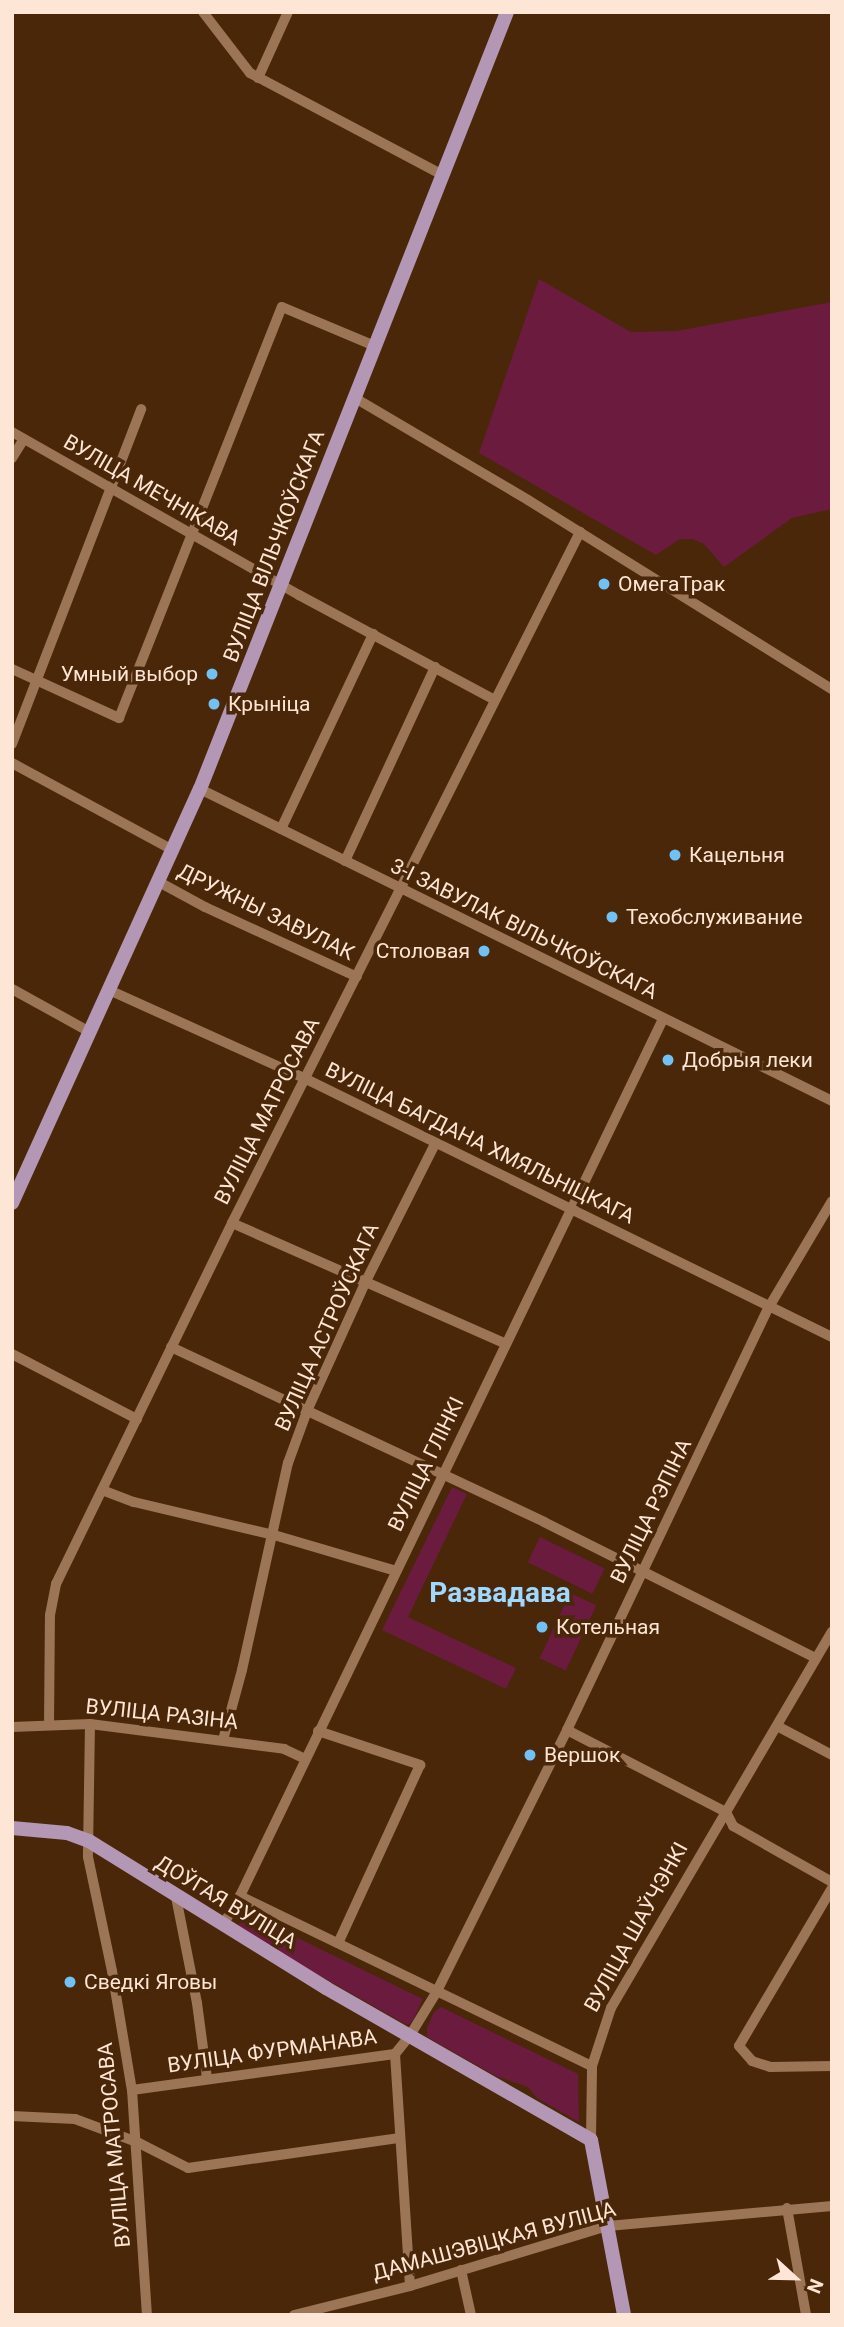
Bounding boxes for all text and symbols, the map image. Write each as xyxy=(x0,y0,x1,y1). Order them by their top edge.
street label: ВУЛІЦА ВІЛЬЧКОЎСКАГА xyxy=(218,426,330,666)
street label: ВУЛІЦА МЕЧНІКАВА xyxy=(59,429,245,551)
place label: ОмегаТрак xyxy=(618,571,725,597)
marker: ОмегаТрак xyxy=(596,576,612,592)
place label: Умный выбор xyxy=(61,661,198,687)
marker: Умный выбор xyxy=(204,666,220,682)
place label: Крыніца xyxy=(228,691,310,717)
marker: Крыніца xyxy=(206,696,222,712)
place label: Кацельня xyxy=(689,842,785,868)
marker: Кацельня xyxy=(667,847,683,863)
street label: 3-І ЗАВУЛАК ВІЛЬЧКОЎСКАГА xyxy=(386,853,662,1005)
street label: ДРУЖНЫ ЗАВУЛАК xyxy=(173,858,359,966)
place label: Техобслуживание xyxy=(626,904,803,930)
marker: Техобслуживание xyxy=(604,909,620,925)
place label: Столовая xyxy=(376,938,470,964)
marker: Столовая xyxy=(476,943,492,959)
street label: ВУЛІЦА МАТРОСАВА xyxy=(209,1014,325,1208)
place label: Добрыя леки xyxy=(682,1047,813,1073)
marker: Добрыя леки xyxy=(660,1052,676,1068)
street label: ВУЛІЦА БАГДАНА ХМЯЛЬНІЦКАГА xyxy=(321,1057,639,1229)
street label: ВУЛІЦА АСТРОЎСКАГА xyxy=(270,1219,384,1435)
street label: ВУЛІЦА ГЛІНКІ xyxy=(383,1393,469,1535)
street label: ВУЛІЦА РЭПІНА xyxy=(605,1435,697,1587)
district label: Развадава xyxy=(429,1576,571,1610)
place label: Котельная xyxy=(556,1614,660,1640)
marker: Котельная xyxy=(534,1619,550,1635)
street label: ВУЛІЦА РАЗІНА xyxy=(84,1693,240,1735)
place label: Вершок xyxy=(544,1742,620,1768)
marker: Вершок xyxy=(522,1747,538,1763)
street label: ВУЛІЦА ШАЎЧЭНКІ xyxy=(579,1838,693,2016)
street label: ДОЎГАЯ ВУЛІЦА xyxy=(151,1850,301,1954)
place label: Сведкі Яговы xyxy=(84,1969,217,1995)
marker: Сведкі Яговы xyxy=(62,1974,78,1990)
street label: ВУЛІЦА ФУРМАНАВА xyxy=(166,2024,378,2078)
street label: ВУЛІЦА МАТРОСАВА xyxy=(92,2041,136,2249)
street label: ДАМАШЭВІЦКАЯ ВУЛІЦА xyxy=(369,2196,619,2286)
north arrow xyxy=(760,2243,830,2313)
text: N xyxy=(802,2276,828,2297)

